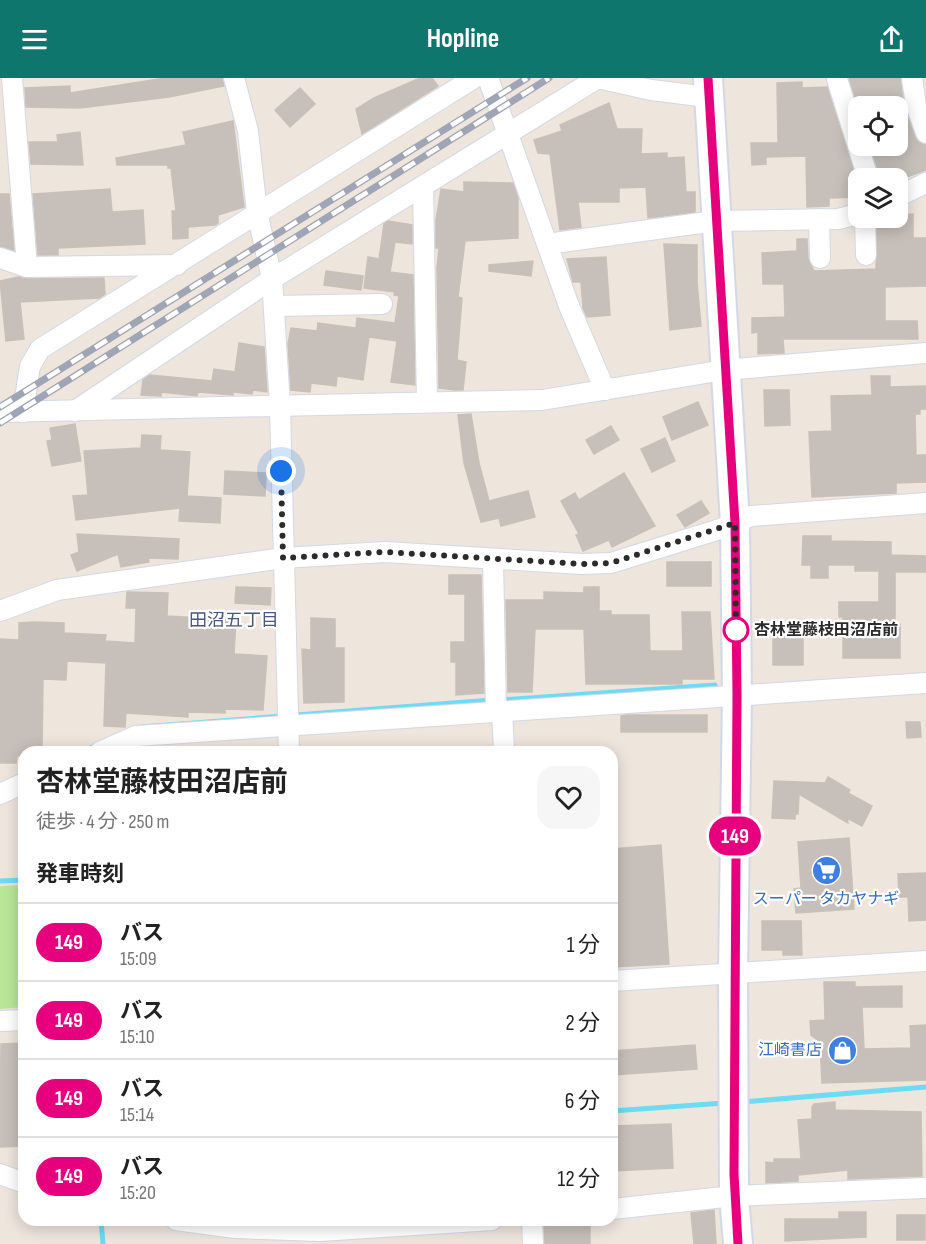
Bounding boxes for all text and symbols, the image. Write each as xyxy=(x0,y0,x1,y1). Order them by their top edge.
icon: menu xyxy=(18,23,51,56)
text: Hopline xyxy=(427,23,499,55)
icon: share xyxy=(875,23,908,56)
map controls xyxy=(848,96,908,228)
button: locate xyxy=(848,96,908,156)
button: layers xyxy=(848,168,908,228)
your location xyxy=(266,456,296,486)
district label: 田沼五丁目 xyxy=(189,610,279,631)
marker: 杏林堂藤枝田沼店前 xyxy=(723,617,749,643)
place label: 杏林堂藤枝田沼店前 xyxy=(754,621,898,640)
text: 杏林堂藤枝田沼店前 xyxy=(36,766,288,799)
button: heart xyxy=(537,766,600,829)
text: 徒歩 · 4 分 · 250 m xyxy=(36,810,169,834)
line badge: 149 xyxy=(700,816,770,855)
text: 149 xyxy=(721,824,749,849)
supermarket icon: スーパー タカヤナギ xyxy=(810,855,842,887)
text: 発車時刻 xyxy=(36,861,124,888)
place label: スーパー タカヤナギ xyxy=(753,890,899,909)
text: バス xyxy=(120,920,164,947)
text: 149 xyxy=(55,930,83,955)
text: 1 分 xyxy=(567,932,600,959)
text: 15:09 xyxy=(120,947,157,971)
text: バス xyxy=(120,998,164,1025)
text: 149 xyxy=(55,1008,83,1033)
text: 2 分 xyxy=(565,1010,600,1037)
text: 15:10 xyxy=(120,1025,155,1049)
shop icon: 江崎書店 xyxy=(827,1034,859,1066)
place label: 江崎書店 xyxy=(758,1041,822,1060)
text: バス xyxy=(120,1076,164,1103)
text: 149 xyxy=(55,1086,83,1111)
text: 6 分 xyxy=(565,1088,600,1115)
text: 15:14 xyxy=(120,1103,154,1127)
text: バス xyxy=(120,1154,164,1181)
text: 149 xyxy=(55,1164,83,1189)
text: 12 分 xyxy=(557,1166,600,1193)
text: 15:20 xyxy=(120,1181,156,1205)

